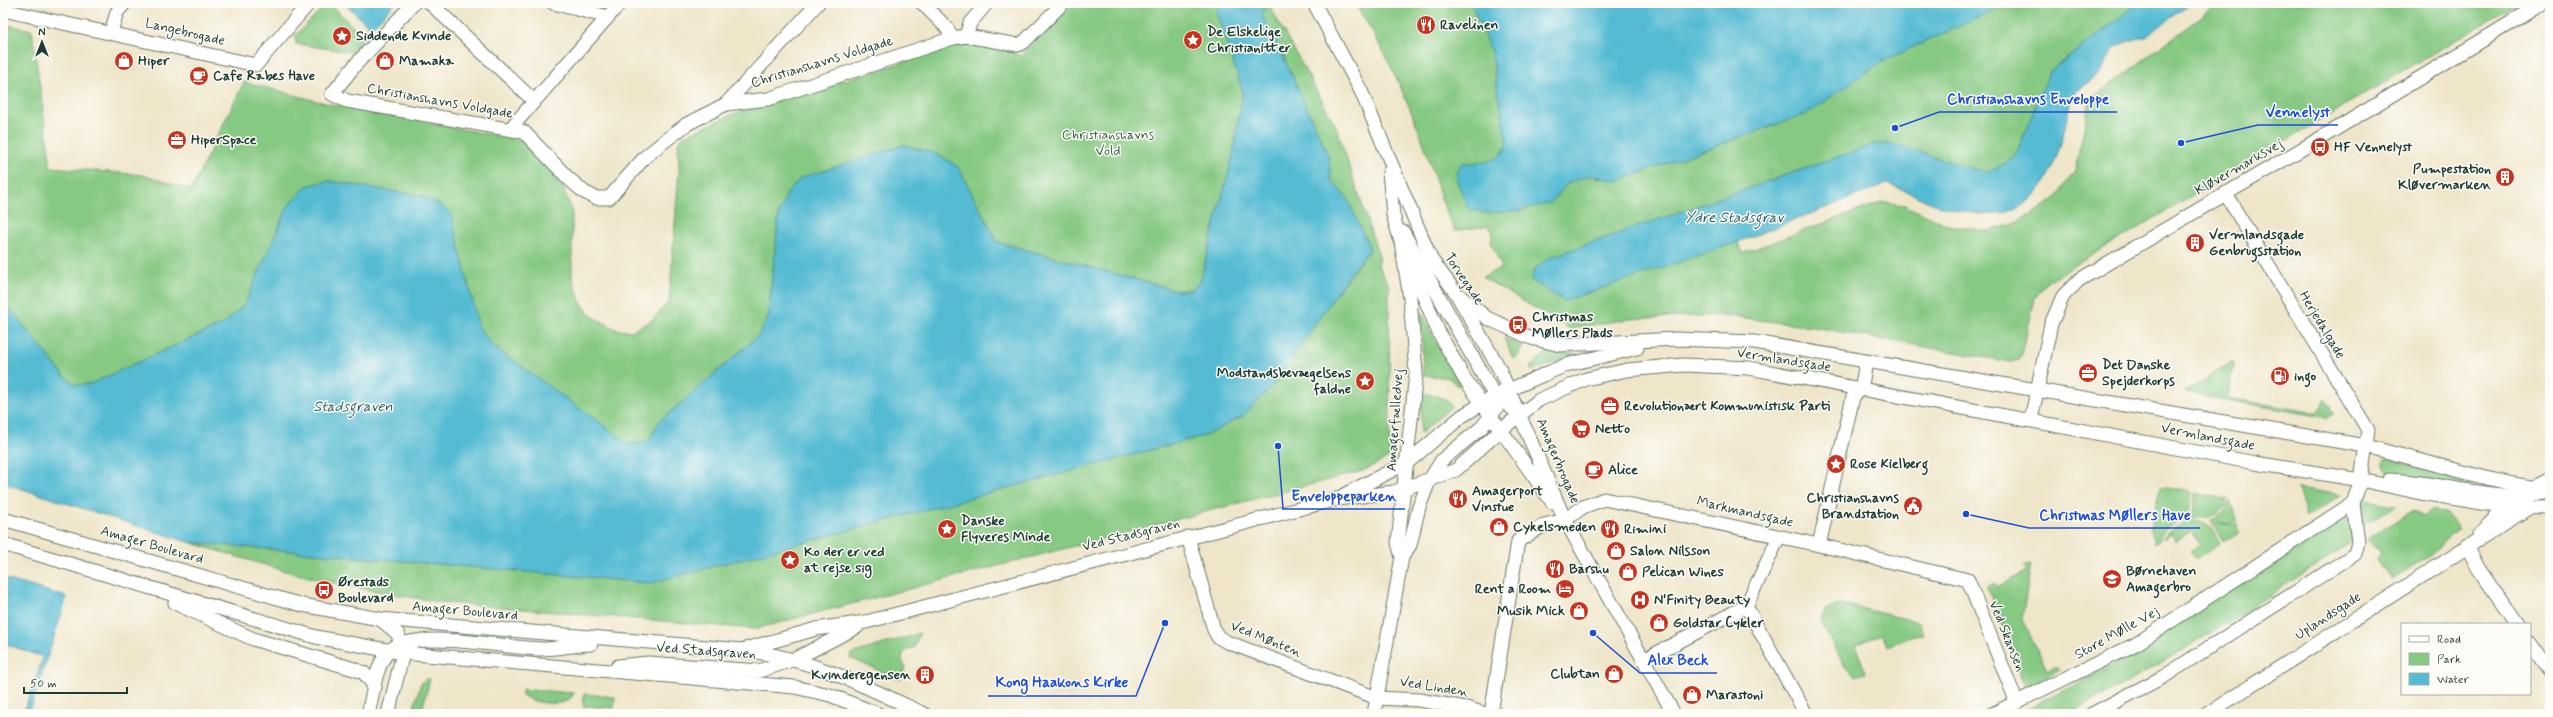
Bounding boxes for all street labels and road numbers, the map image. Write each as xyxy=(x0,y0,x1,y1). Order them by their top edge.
street label: Langebrogade xyxy=(143,14,227,51)
street label: Christianshavns Voldgade xyxy=(749,32,896,92)
street label: Christianshavns Voldgade xyxy=(366,79,515,123)
street label: Kløvermarksvej xyxy=(2191,134,2287,200)
street label: Torvegade xyxy=(1440,249,1488,309)
street label: Herjedalgade xyxy=(2294,288,2349,363)
street label: Vermlandsgade xyxy=(1735,344,1832,378)
street label: Amagerfælledvej xyxy=(1382,368,1410,472)
street label: Amagerbrogade xyxy=(1530,415,1584,507)
street label: Vermlandsgade xyxy=(2159,419,2256,457)
street label: Markmandsgade xyxy=(1694,492,1795,534)
street label: Ved Stadsgraven xyxy=(1080,514,1182,556)
street label: Amager Boulevard xyxy=(98,522,206,570)
street label: Uplandsgade xyxy=(2291,588,2365,645)
street label: Amager Boulevard xyxy=(411,597,519,627)
street label: Ved Skansen xyxy=(1985,598,2029,674)
street label: Store Mølle Vej xyxy=(2071,602,2163,664)
street label: Ved Mønten xyxy=(1228,617,1304,661)
street label: Ved Stadsgraven xyxy=(656,639,756,663)
street label: Ved Linden xyxy=(1398,673,1470,701)

